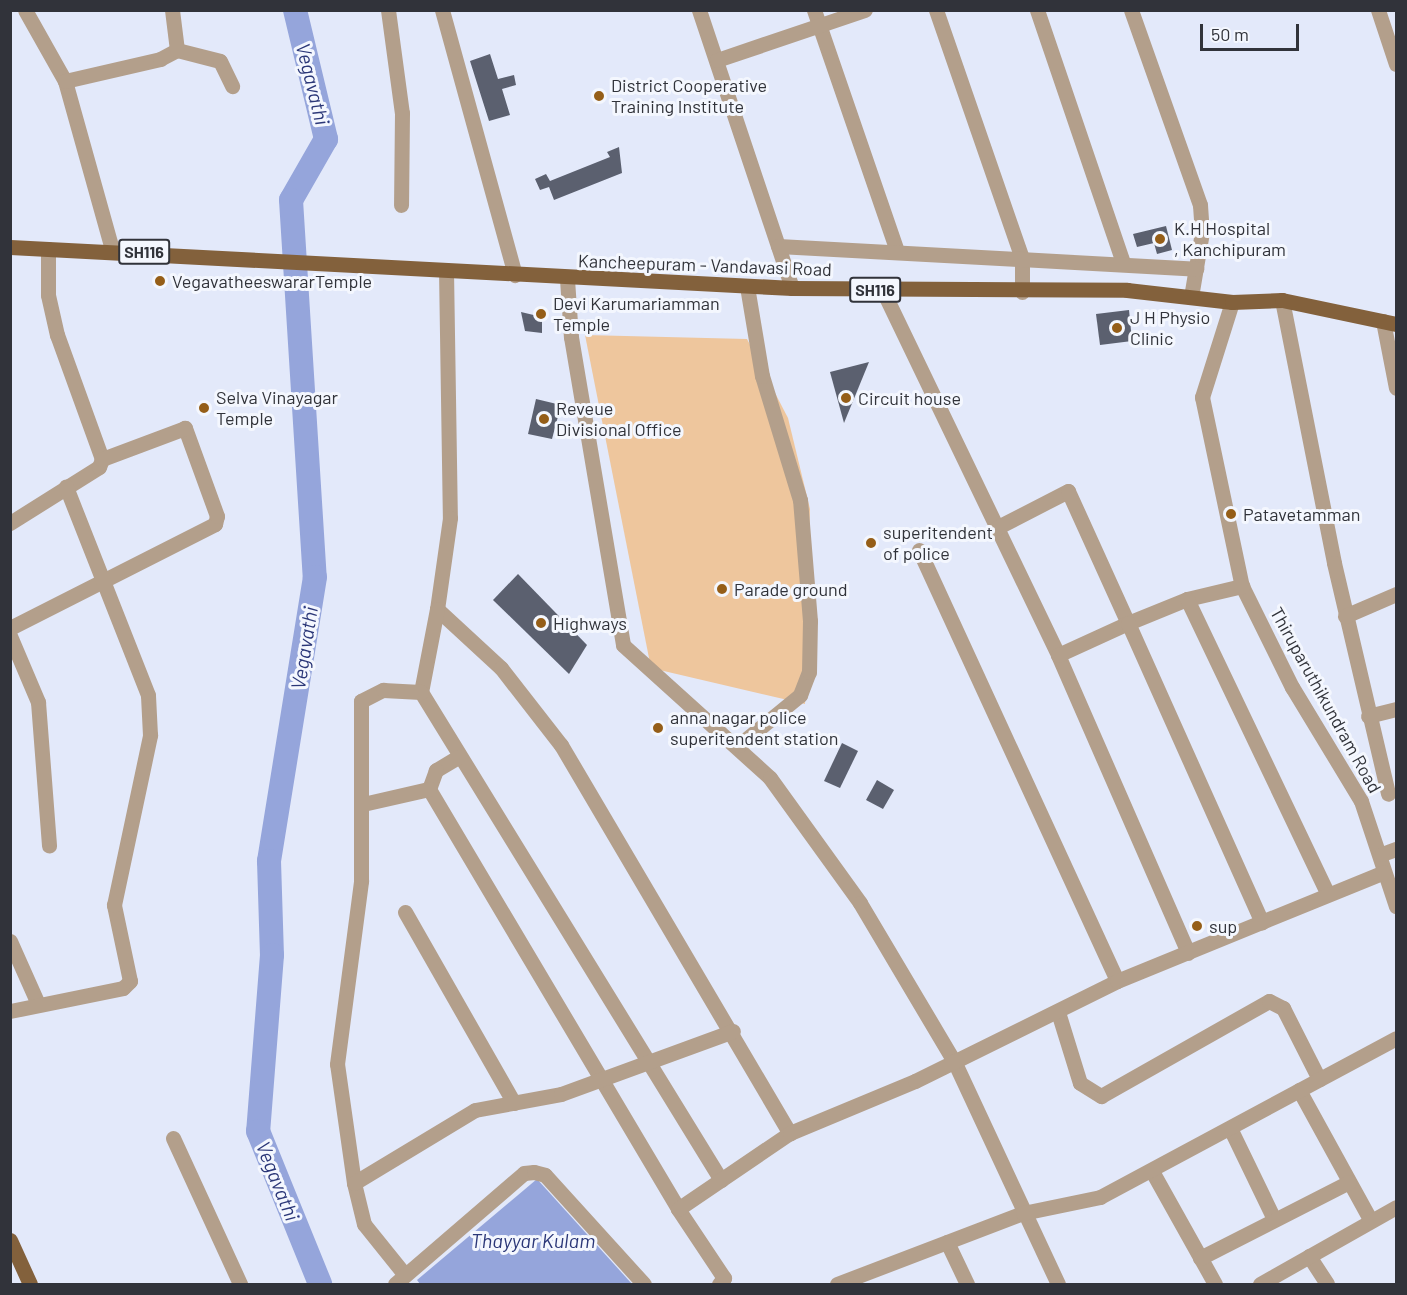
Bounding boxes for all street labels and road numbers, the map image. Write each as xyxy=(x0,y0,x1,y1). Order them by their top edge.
road number: SH116 xyxy=(117,239,171,265)
street label: Kancheepuram - Vandavasi Road xyxy=(578,250,832,280)
road number: SH116 xyxy=(848,277,902,303)
street label: Thiruparuthikundram Road xyxy=(1266,603,1386,797)

